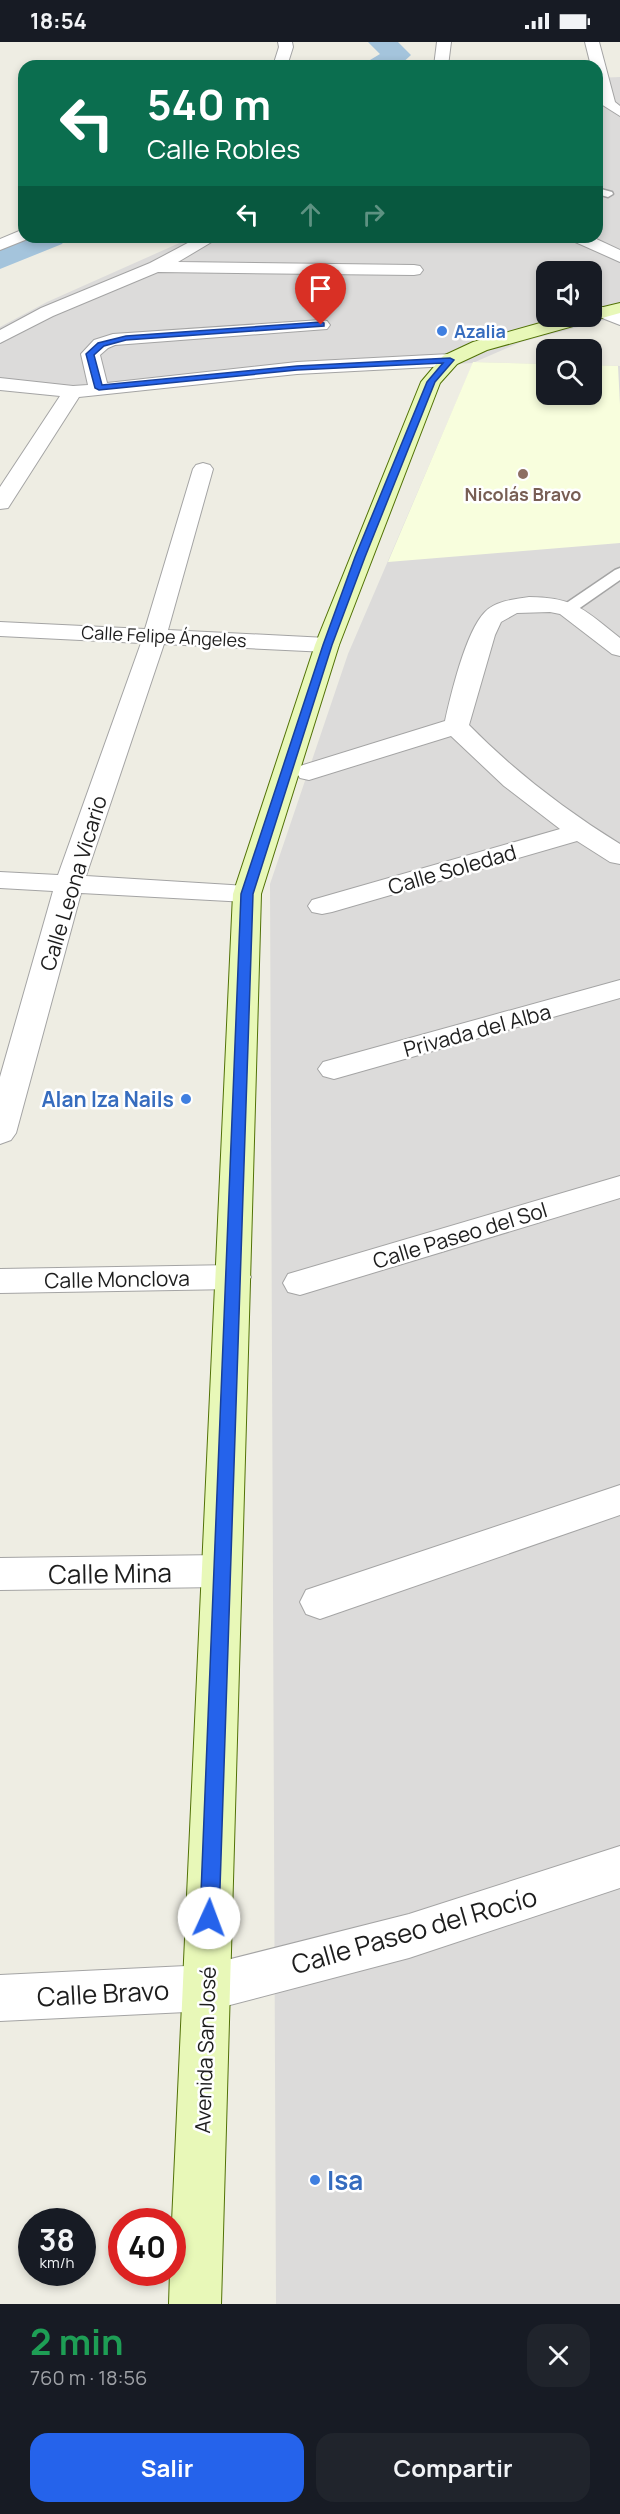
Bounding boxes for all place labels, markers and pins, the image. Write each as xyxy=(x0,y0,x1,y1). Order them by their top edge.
pin xyxy=(295,263,346,325)
place label: Azalia xyxy=(454,319,506,343)
marker: Azalia xyxy=(435,324,449,338)
marker: Nicolás Bravo xyxy=(516,467,530,481)
place label: Nicolás Bravo xyxy=(465,482,582,506)
place label: Alan Iza Nails xyxy=(42,1085,174,1113)
marker: Alan Iza Nails xyxy=(179,1092,193,1106)
place label: Isa xyxy=(327,2162,363,2198)
marker: Isa xyxy=(308,2173,322,2187)

